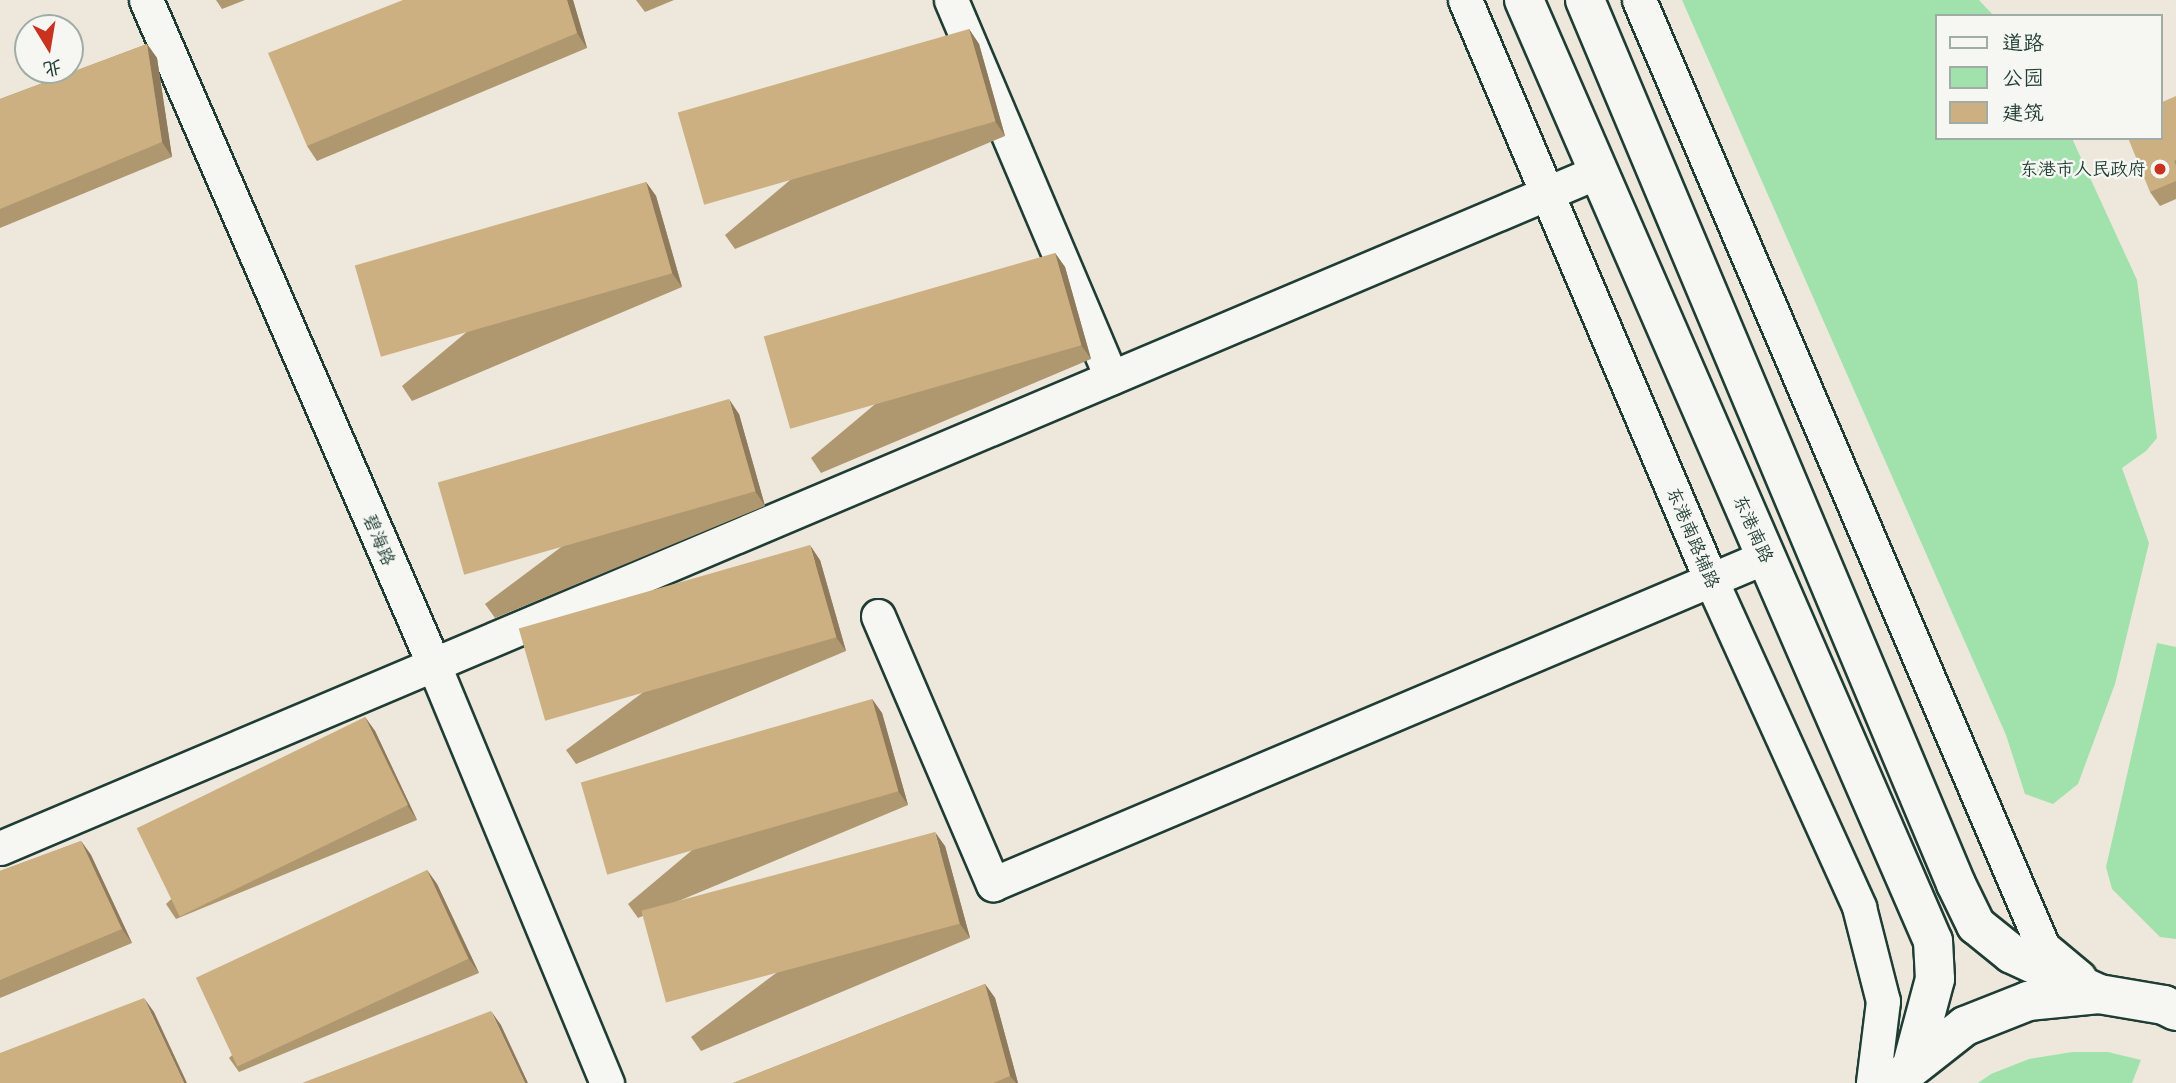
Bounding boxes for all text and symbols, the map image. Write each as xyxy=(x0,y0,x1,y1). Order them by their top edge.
north arrow xyxy=(14,14,84,84)
legend xyxy=(1934,14,2162,140)
text: 道路 xyxy=(2002,29,2044,57)
text: 北 xyxy=(41,54,64,82)
text: 公园 xyxy=(2002,64,2044,92)
text: 建筑 xyxy=(2002,99,2044,127)
place label: 东港市人民政府 xyxy=(2020,158,2146,180)
marker: 东港市人民政府 xyxy=(2152,161,2168,177)
street label: 东港南路辅路 xyxy=(1662,484,1724,592)
street label: 东港南路 xyxy=(1728,492,1778,566)
street label: 碧海路 xyxy=(359,511,399,569)

